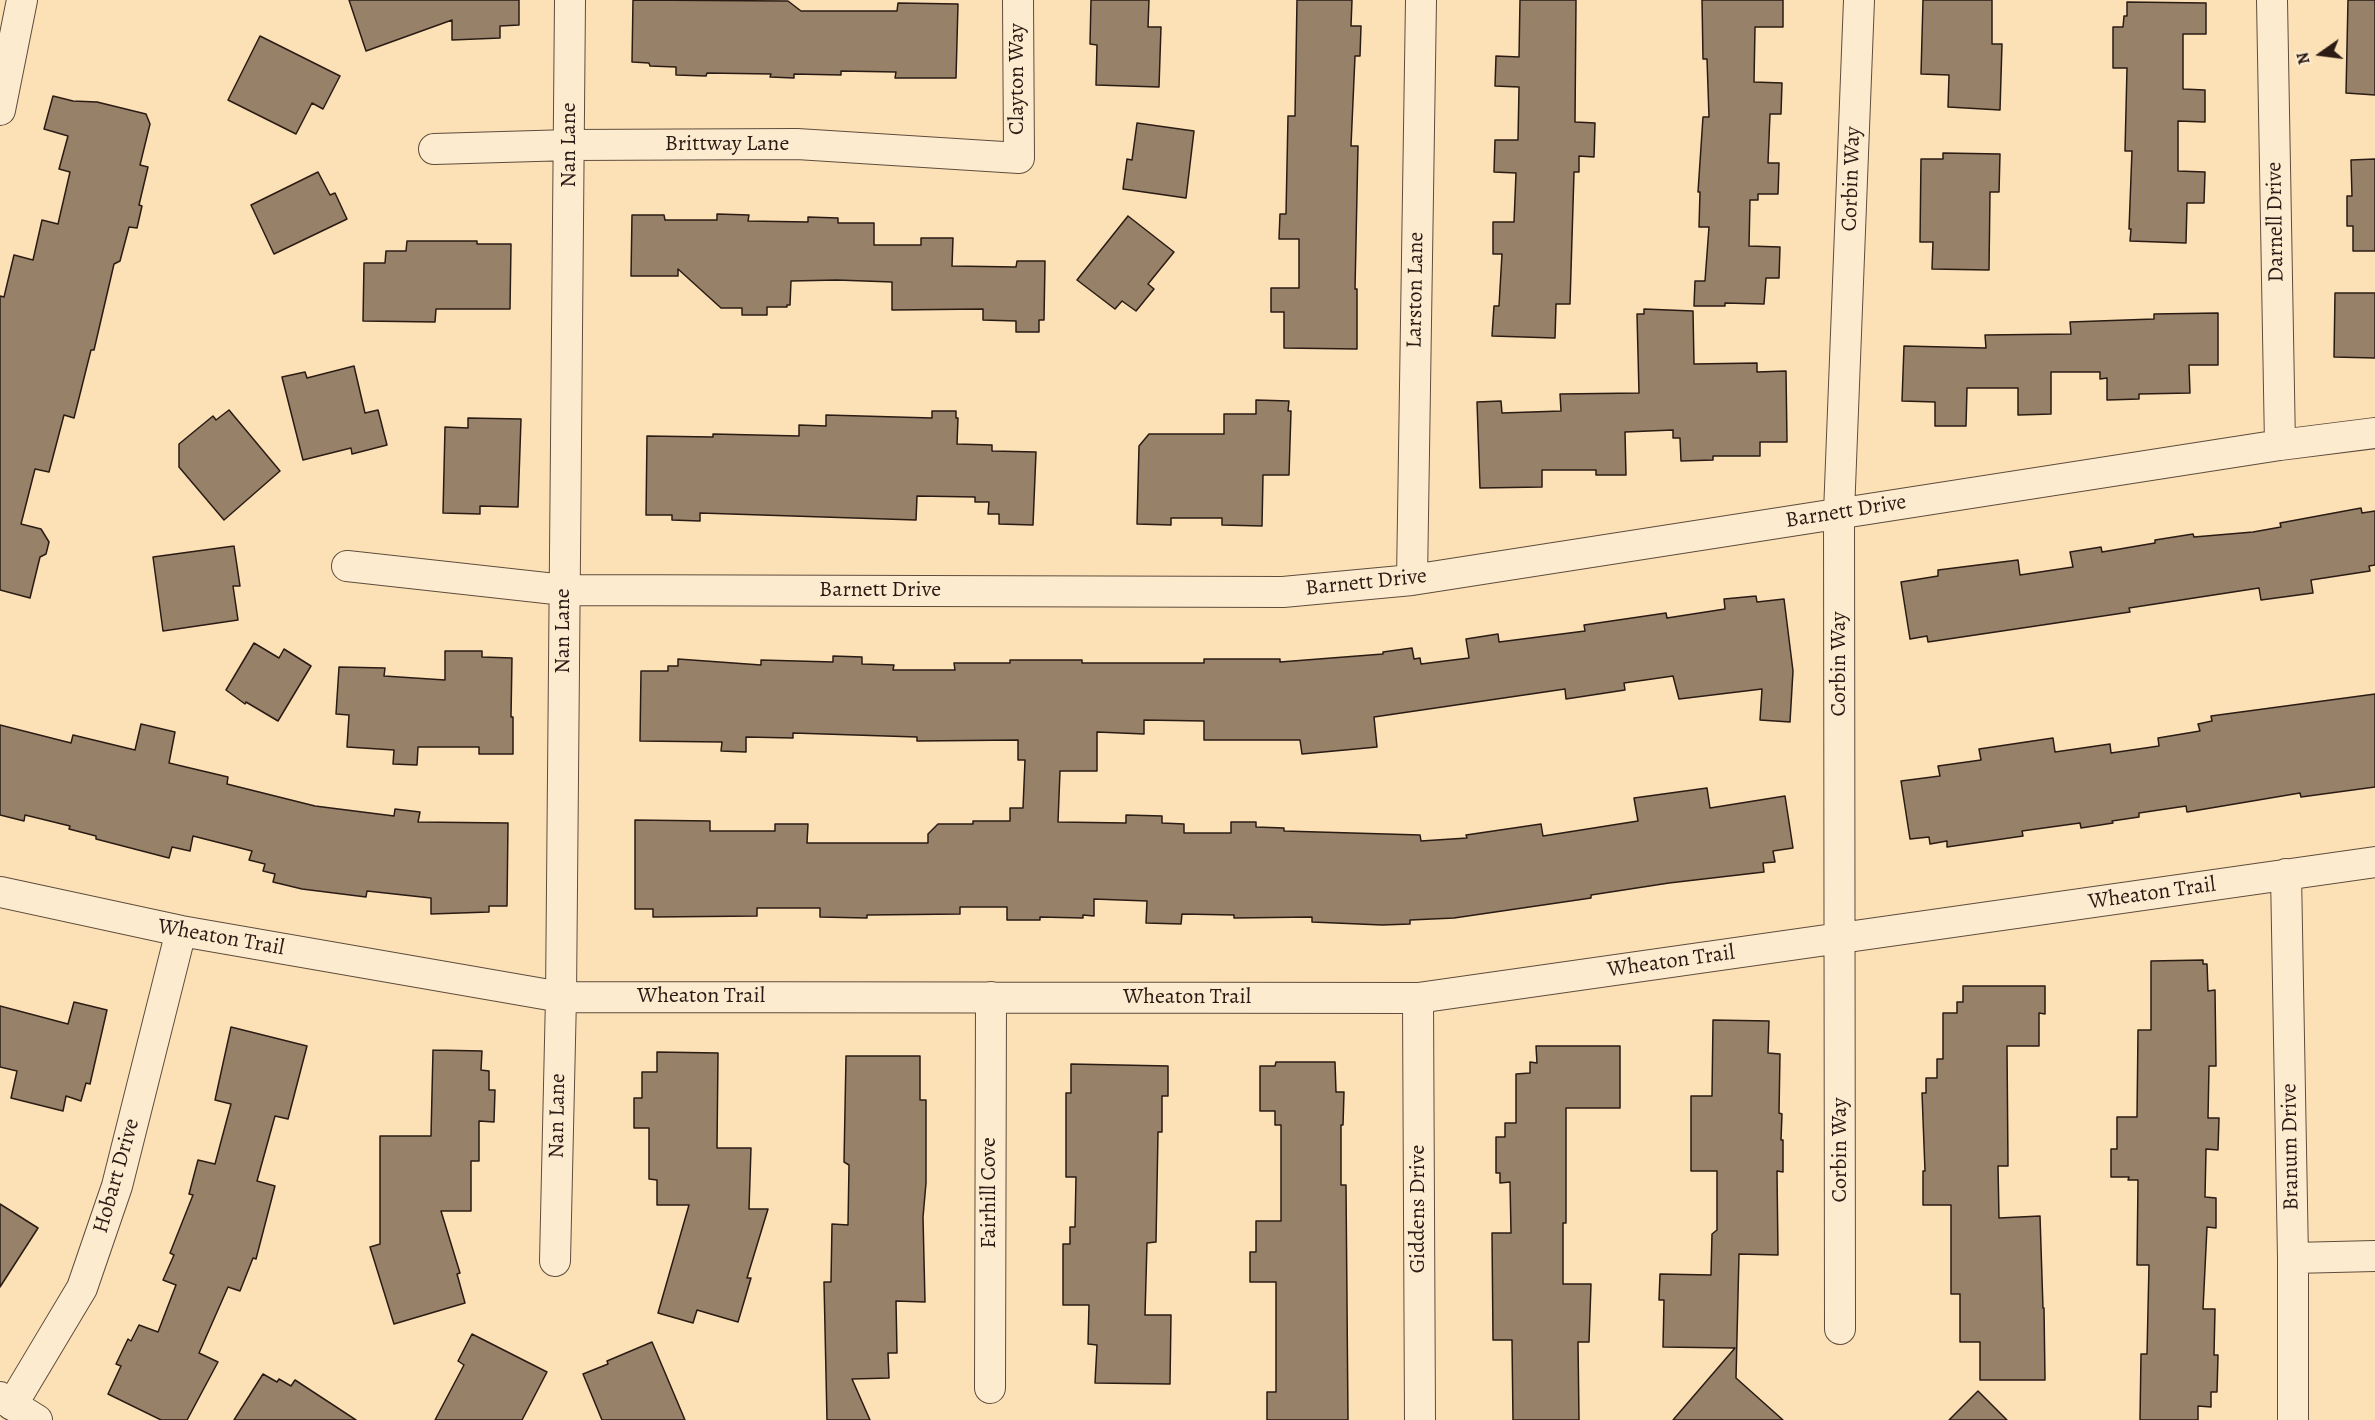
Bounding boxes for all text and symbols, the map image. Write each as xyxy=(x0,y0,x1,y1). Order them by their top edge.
street label: Clayton Way xyxy=(1005,23,1031,135)
north arrow xyxy=(2291,24,2351,84)
text: N xyxy=(2291,50,2316,67)
street label: Nan Lane xyxy=(557,102,583,188)
street label: Corbin Way xyxy=(1837,126,1867,232)
street label: Brittway Lane xyxy=(665,132,789,158)
street label: Darnell Drive xyxy=(2262,162,2290,282)
street label: Larston Lane xyxy=(1402,231,1430,349)
street label: Barnett Drive xyxy=(1784,489,1908,535)
street label: Barnett Drive xyxy=(1304,563,1428,603)
street label: Barnett Drive xyxy=(819,578,941,604)
street label: Nan Lane xyxy=(551,588,577,674)
street label: Corbin Way xyxy=(1827,612,1853,716)
street label: Wheaton Trail xyxy=(2087,872,2217,916)
street label: Wheaton Trail xyxy=(156,914,286,962)
street label: Wheaton Trail xyxy=(1606,940,1736,984)
street label: Wheaton Trail xyxy=(637,984,765,1010)
street label: Wheaton Trail xyxy=(1123,985,1251,1011)
street label: Nan Lane xyxy=(544,1073,572,1159)
street label: Branum Drive xyxy=(2277,1083,2305,1211)
street label: Corbin Way xyxy=(1828,1098,1854,1202)
street label: Hobart Drive xyxy=(88,1116,146,1236)
street label: Fairhill Cove xyxy=(977,1137,1003,1249)
street label: Giddens Drive xyxy=(1406,1145,1432,1273)

